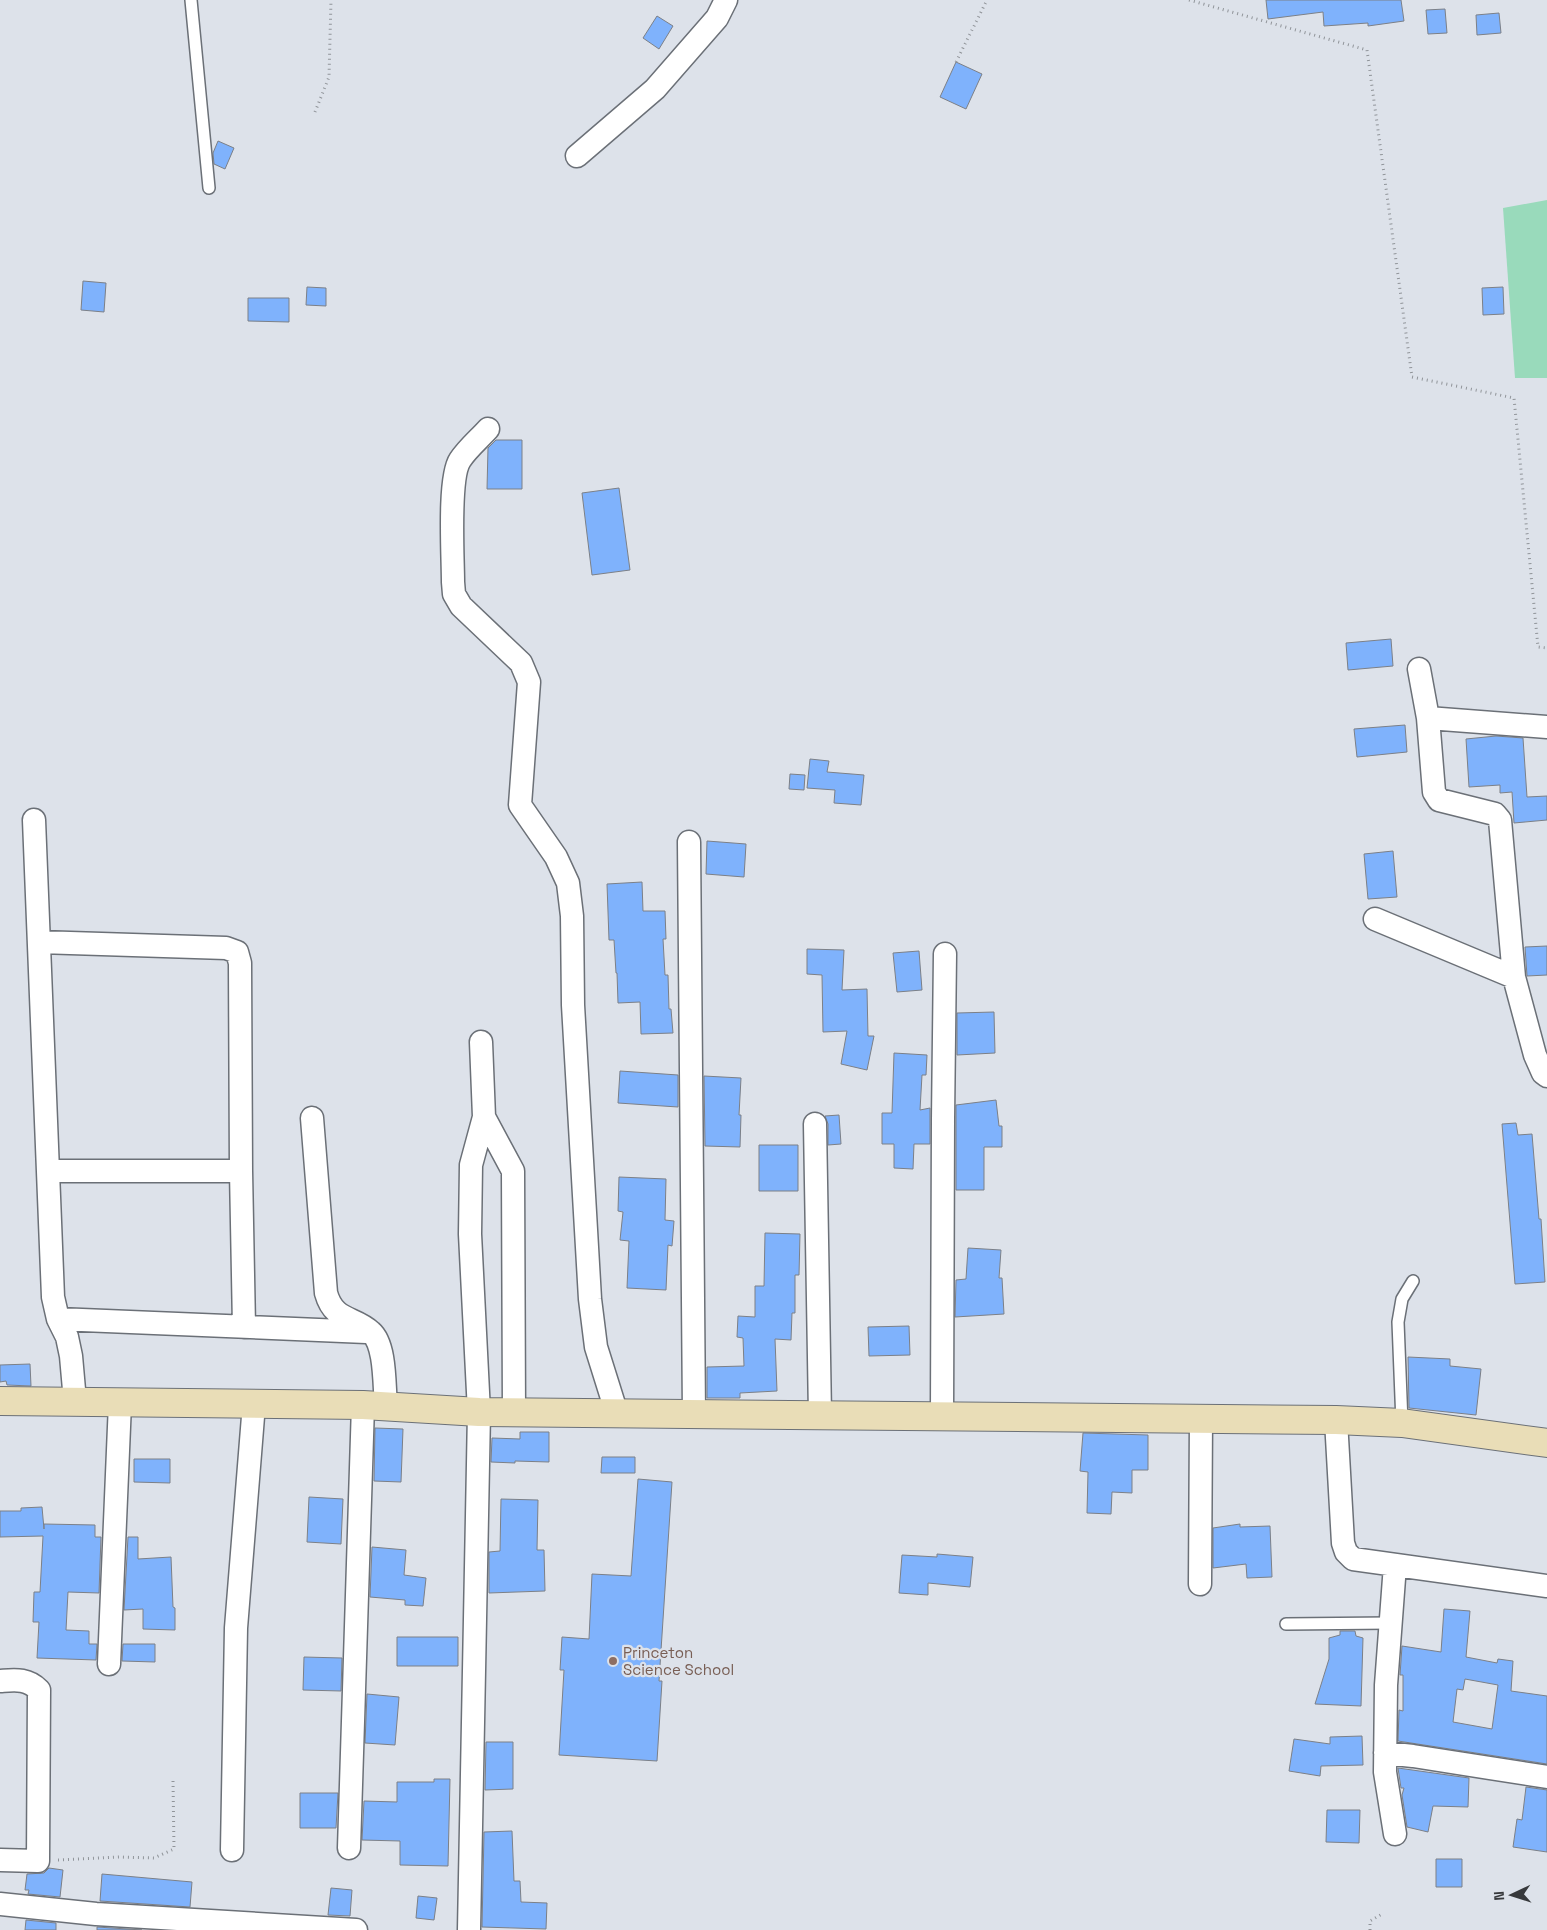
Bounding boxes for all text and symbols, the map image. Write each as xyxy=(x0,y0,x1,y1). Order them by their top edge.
place label: Princeton Science School xyxy=(623,1643,734,1679)
marker: Princeton Science School xyxy=(607,1655,619,1667)
north arrow xyxy=(1487,1870,1537,1920)
text: N xyxy=(1490,1891,1508,1901)

